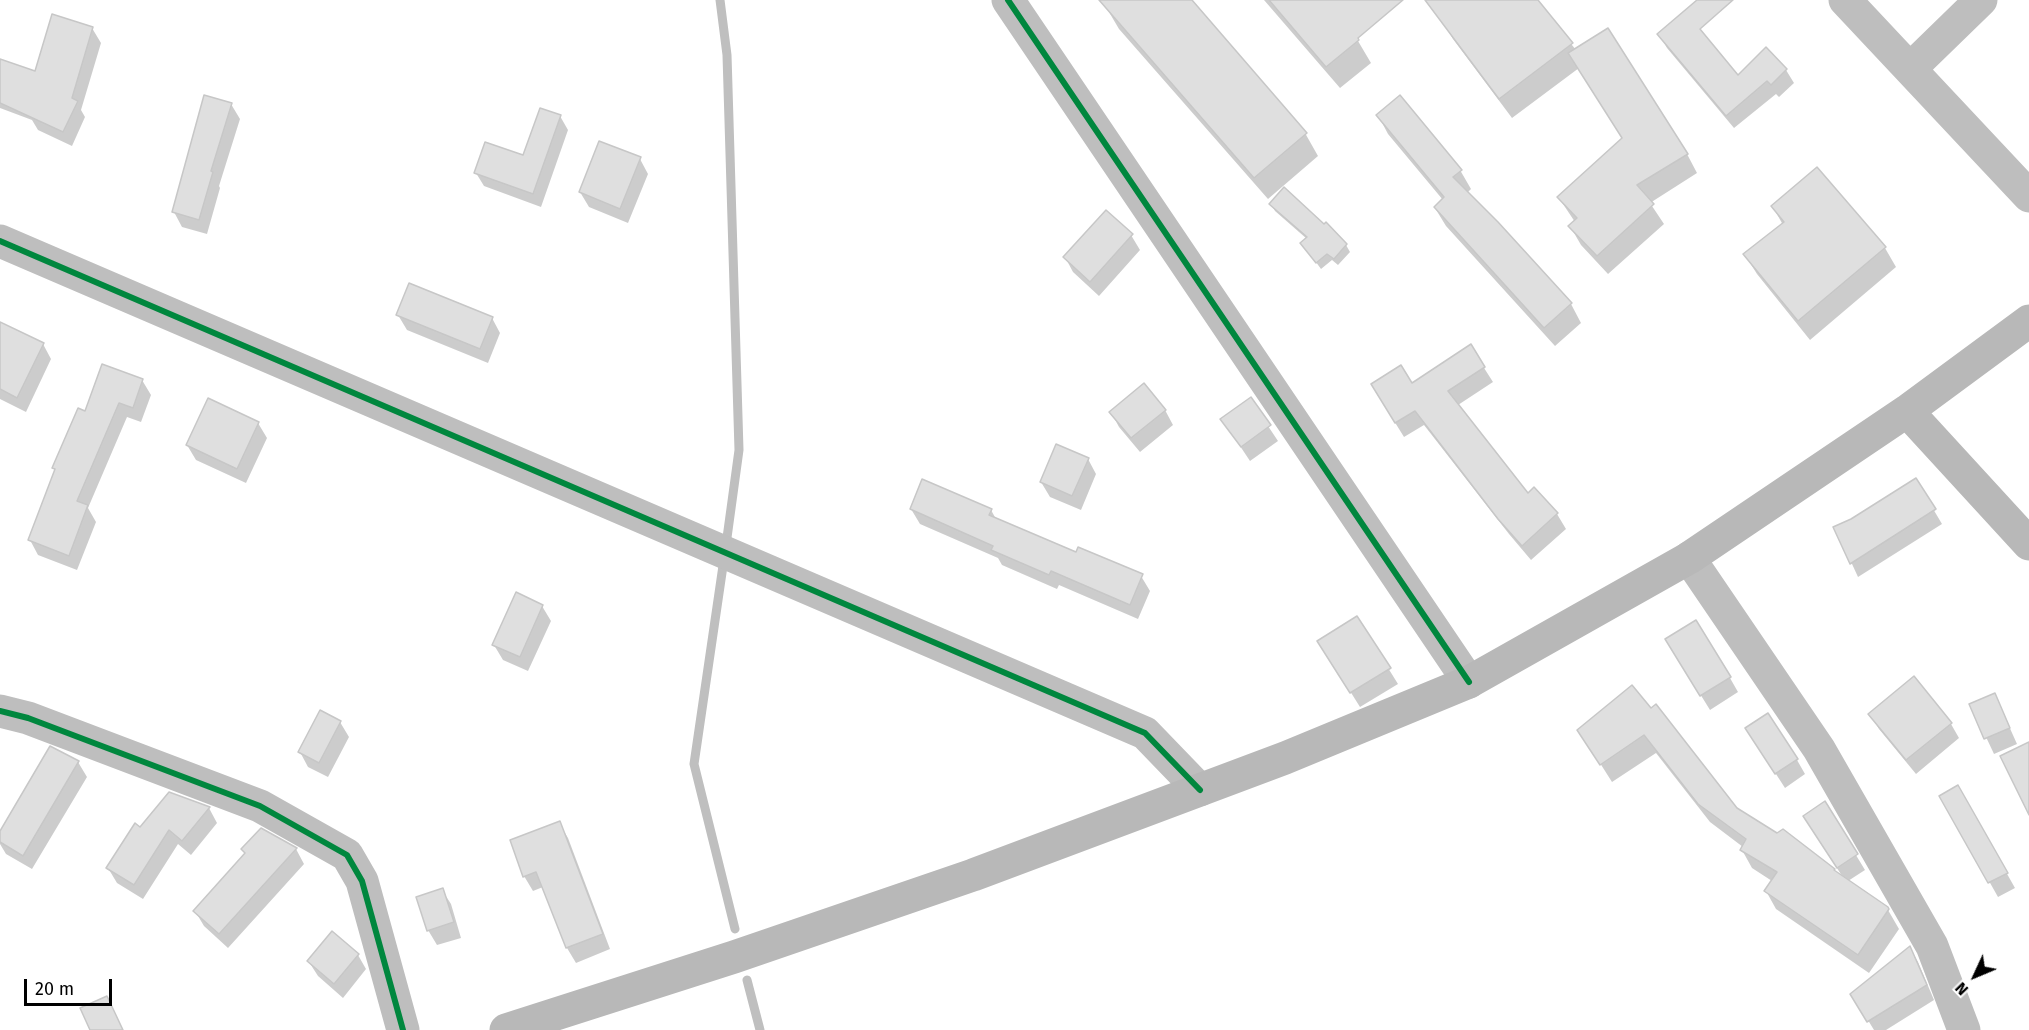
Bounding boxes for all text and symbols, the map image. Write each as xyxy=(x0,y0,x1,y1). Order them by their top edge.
north arrow xyxy=(1945,946,2005,1006)
scale bar xyxy=(27,967,116,1005)
text: 20 m xyxy=(35,978,74,1000)
text: N xyxy=(1951,978,1972,999)

